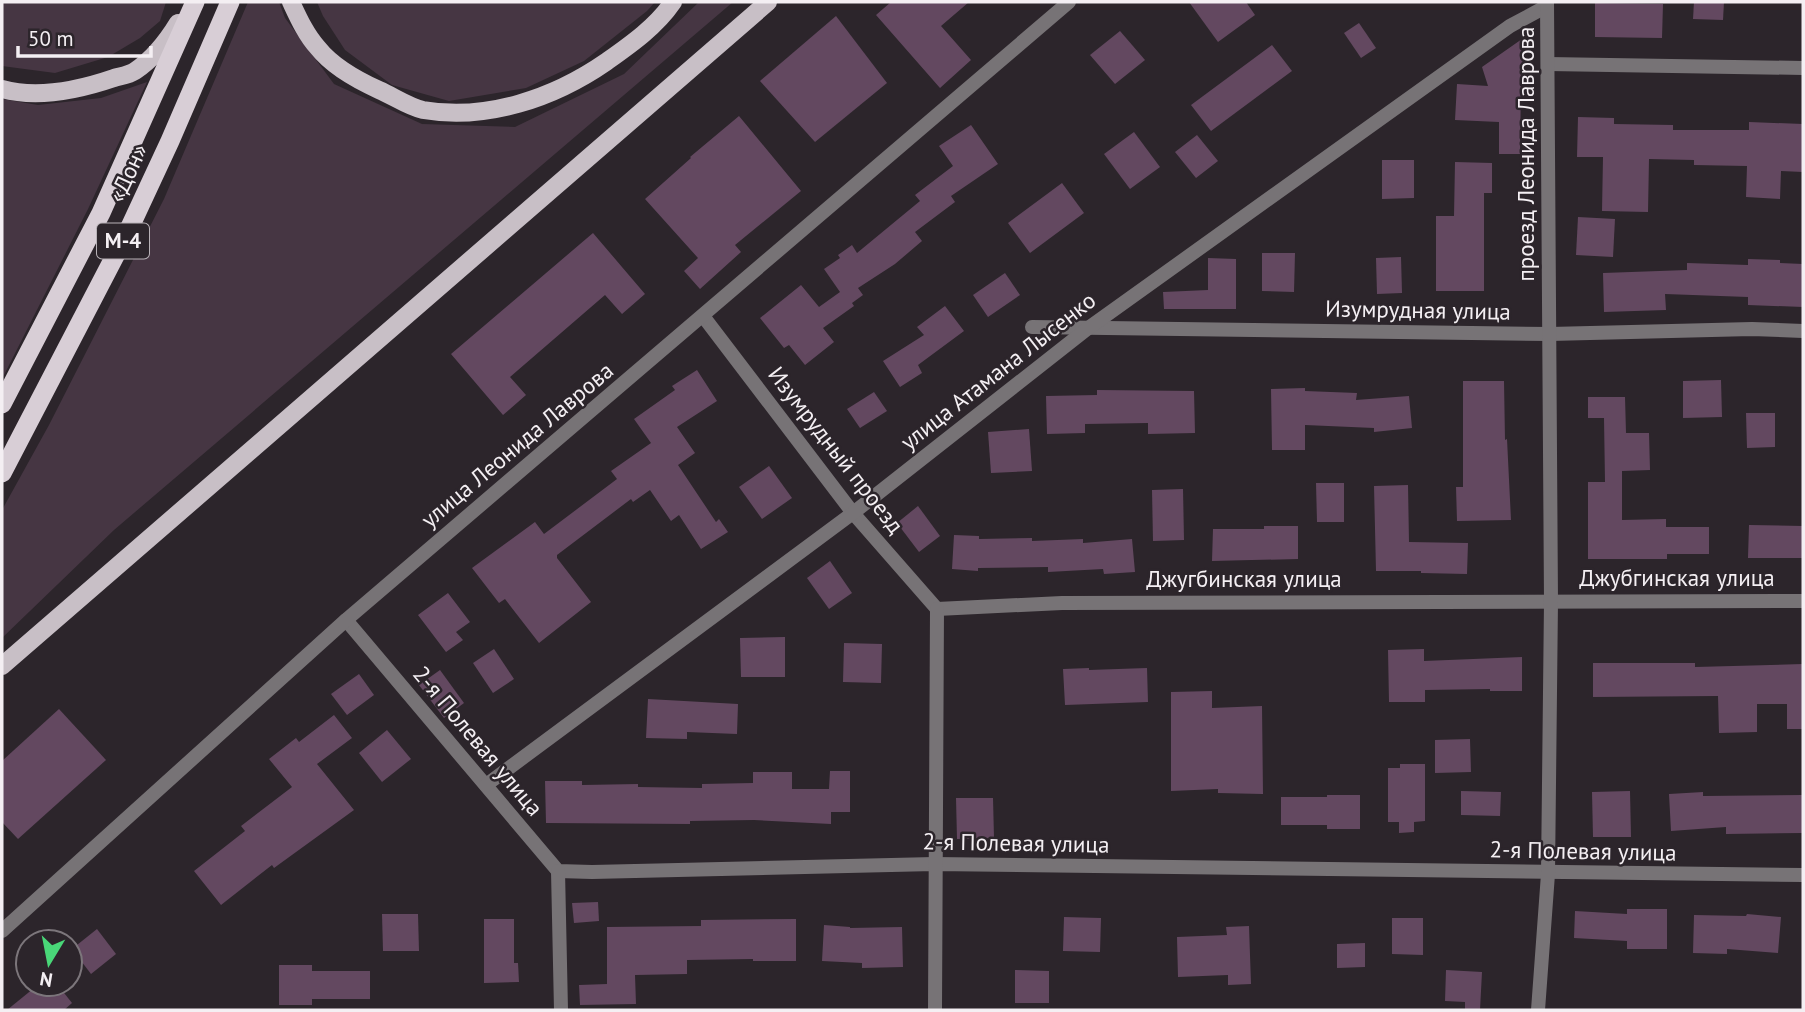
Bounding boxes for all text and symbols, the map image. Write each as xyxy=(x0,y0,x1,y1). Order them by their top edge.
scale bar xyxy=(18,14,150,58)
text: 50 m xyxy=(28,25,74,52)
street label: проезд Леонида Лаврова xyxy=(1511,26,1540,282)
street label: «Дон» xyxy=(101,139,154,207)
road number: М-4 xyxy=(97,224,149,258)
street label: улица Атамана Лысенко xyxy=(894,285,1101,456)
street label: Изумрудная улица xyxy=(1325,293,1511,326)
street label: улица Леонида Лаврова xyxy=(415,356,619,534)
street label: Изумрудный проезд xyxy=(762,360,911,539)
street label: Джубгинская улица xyxy=(1579,563,1775,592)
street label: Джугбинская улица xyxy=(1146,564,1342,593)
street label: 2-я Полевая улица xyxy=(407,660,550,822)
street label: 2-я Полевая улица xyxy=(922,826,1110,859)
street label: 2-я Полевая улица xyxy=(1489,834,1677,867)
north arrow xyxy=(14,928,84,998)
text: N xyxy=(38,967,54,993)

